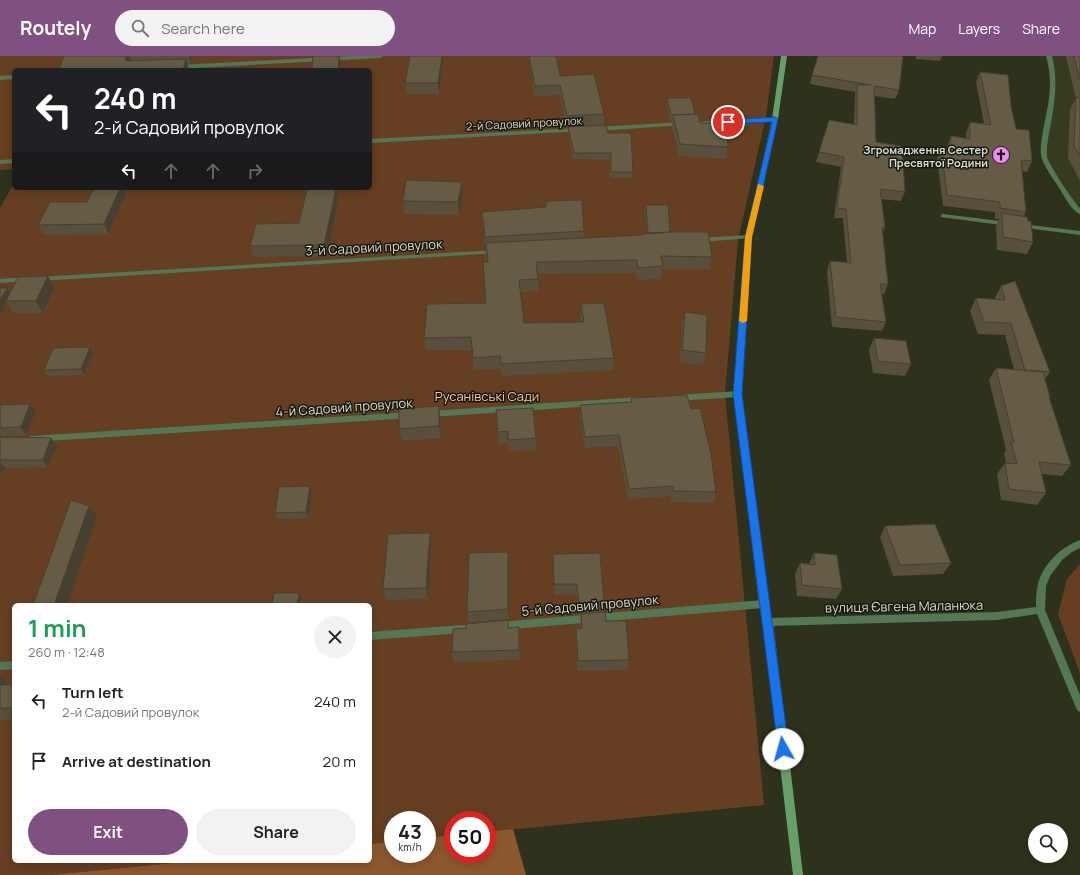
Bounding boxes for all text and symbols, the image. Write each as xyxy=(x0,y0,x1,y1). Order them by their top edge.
search box xyxy=(115,10,395,46)
text: Routely xyxy=(20,15,91,41)
icon: search xyxy=(129,17,151,39)
text: Search here xyxy=(161,18,245,39)
text: Map xyxy=(908,19,936,38)
text: Layers xyxy=(958,19,1000,38)
text: Share xyxy=(1022,19,1060,38)
text: 240 m xyxy=(94,79,176,117)
icon: left xyxy=(28,84,80,136)
pin xyxy=(711,105,745,139)
icon: arrive xyxy=(717,111,739,133)
street label: 2-й Садовий провулок xyxy=(466,112,583,134)
text: 2-й Садовий провулок xyxy=(94,115,284,139)
place label: Згромадження Сестер Пресвятої Родини xyxy=(863,142,988,170)
church icon: Згромадження Сестер Пресвятої Родини xyxy=(991,145,1011,165)
icon: left xyxy=(118,160,140,182)
icon: ahead xyxy=(160,160,182,182)
icon: ahead xyxy=(202,160,224,182)
icon: right xyxy=(244,160,266,182)
street label: 3-й Садовий провулок xyxy=(305,234,443,260)
park label: Русанівські Сади xyxy=(435,387,539,405)
street label: 4-й Садовий провулок xyxy=(275,393,414,421)
street label: 5-й Садовий провулок xyxy=(521,590,660,620)
street label: вулиця Євгена Маланюка xyxy=(825,596,983,616)
text: 1 min xyxy=(28,611,87,644)
button: close xyxy=(314,616,356,658)
text: 260 m · 12:48 xyxy=(28,643,105,661)
text: Turn left xyxy=(62,682,124,703)
icon: left xyxy=(28,690,50,712)
text: 240 m xyxy=(314,691,356,712)
text: 2-й Садовий провулок xyxy=(62,703,199,721)
position arrow xyxy=(762,728,804,770)
icon: arrive xyxy=(28,750,50,772)
text: Arrive at destination xyxy=(62,751,211,772)
text: 20 m xyxy=(323,751,356,772)
button: Exit xyxy=(28,809,188,855)
button: Share xyxy=(196,809,356,855)
speed limit sign: 50 xyxy=(444,811,496,863)
text: 43 xyxy=(398,818,422,845)
map controls xyxy=(1028,823,1068,863)
button: search xyxy=(1028,823,1068,863)
text: km/h xyxy=(398,840,422,854)

